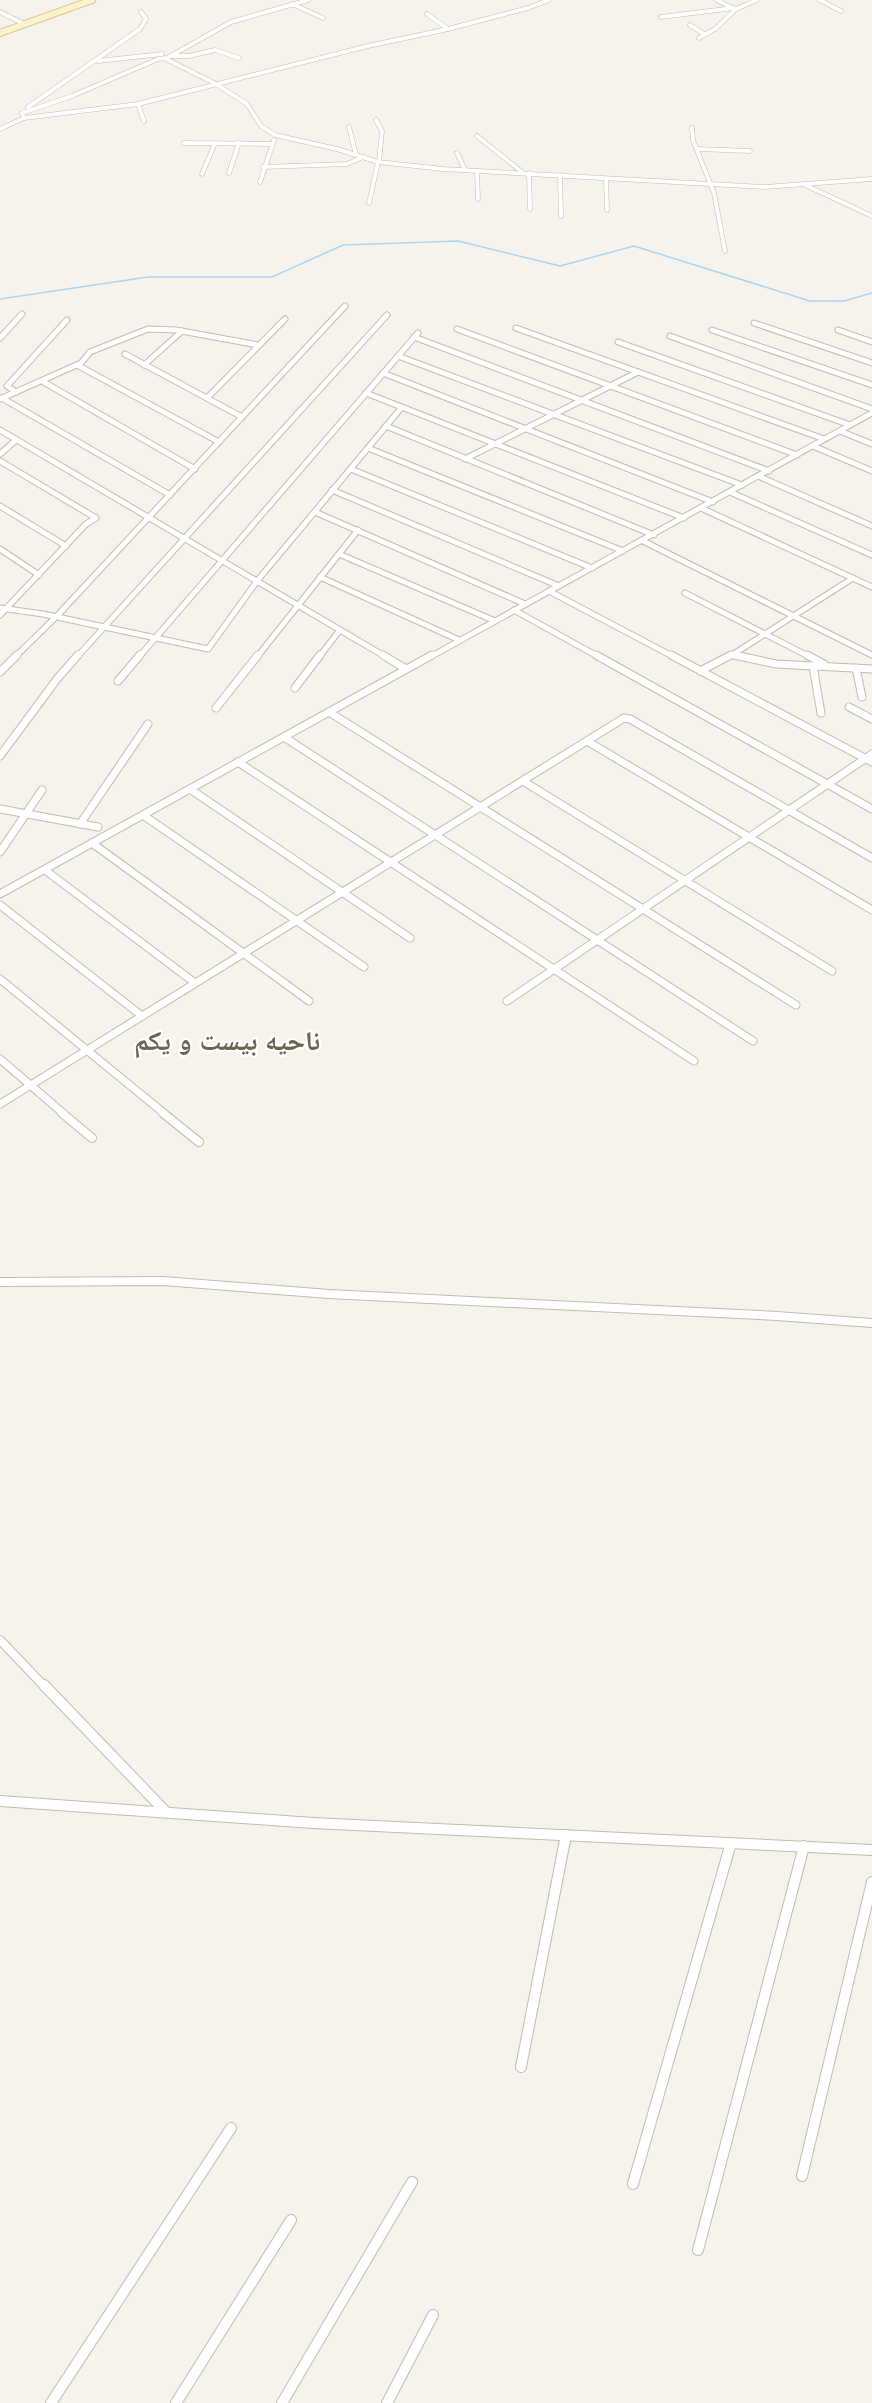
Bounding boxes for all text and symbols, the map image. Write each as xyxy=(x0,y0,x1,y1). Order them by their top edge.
district label: ناحیه بیست و یکم xyxy=(134,1024,320,1059)

